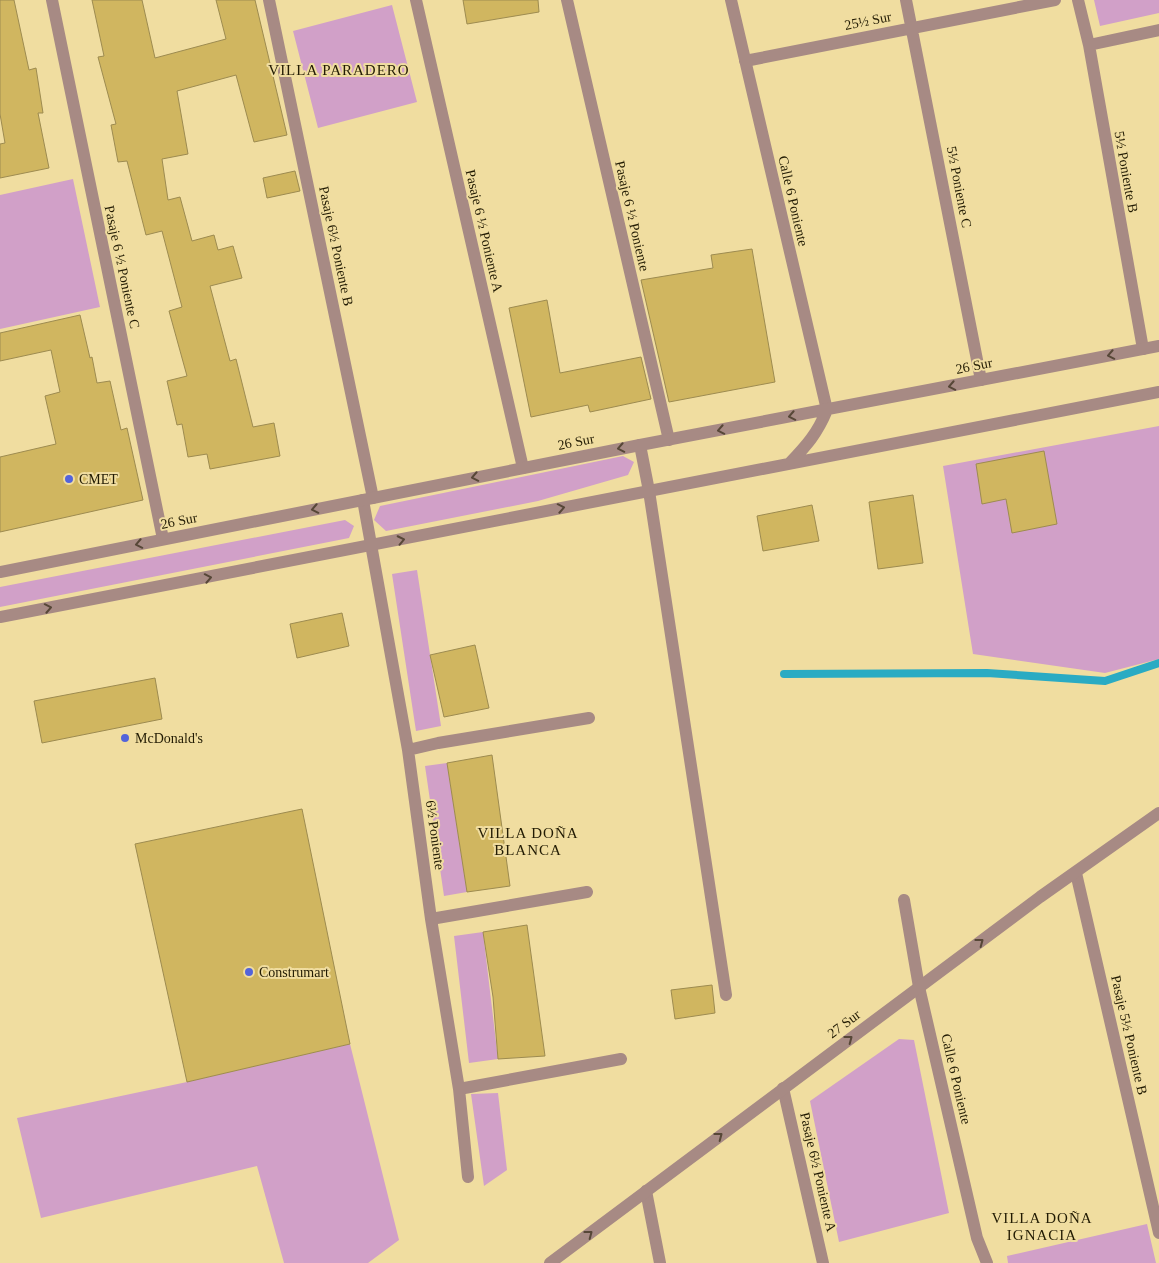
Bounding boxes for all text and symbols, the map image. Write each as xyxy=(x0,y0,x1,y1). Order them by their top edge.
street label: 25½ Sur xyxy=(843,9,893,33)
district label: VILLA PARADERO xyxy=(268,62,410,78)
street label: 5½ Poniente B xyxy=(1111,130,1141,214)
street label: 5½ Poniente C xyxy=(944,145,974,229)
street label: Calle 6 Poniente xyxy=(775,154,811,248)
street label: Pasaje 6 ½ Poniente xyxy=(612,159,652,273)
street label: Pasaje 6 ½ Poniente A xyxy=(463,168,506,295)
street label: Pasaje 6½ Poniente B xyxy=(316,185,356,307)
street label: Pasaje 6 ½ Poniente C xyxy=(102,204,142,330)
one-way arrow xyxy=(1107,349,1116,360)
street label: 26 Sur xyxy=(954,355,994,377)
one-way arrow xyxy=(947,380,956,390)
one-way arrow xyxy=(788,411,796,421)
one-way arrow xyxy=(717,424,726,434)
street label: 26 Sur xyxy=(556,431,596,453)
one-way arrow xyxy=(616,443,625,453)
place label: CMET xyxy=(79,472,118,487)
one-way arrow xyxy=(470,472,479,482)
marker: CMET xyxy=(63,473,75,485)
one-way arrow xyxy=(311,503,320,514)
one-way arrow xyxy=(556,503,565,514)
street label: 26 Sur xyxy=(159,510,199,532)
one-way arrow xyxy=(397,535,406,545)
one-way arrow xyxy=(134,539,143,549)
one-way arrow xyxy=(203,573,212,583)
one-way arrow xyxy=(43,604,52,614)
place label: McDonald's xyxy=(135,731,203,746)
marker: McDonald's xyxy=(119,732,131,744)
street label: 6½ Poniente xyxy=(423,799,447,871)
district label: VILLA DOÑA BLANCA xyxy=(477,825,579,858)
one-way arrow xyxy=(974,939,984,948)
place label: Construmart xyxy=(259,965,329,980)
marker: Construmart xyxy=(243,966,255,978)
street label: Pasaje 5½ Poniente B xyxy=(1108,974,1150,1096)
street label: 27 Sur xyxy=(825,1007,864,1041)
street label: Calle 6 Poniente xyxy=(938,1032,974,1126)
one-way arrow xyxy=(843,1036,853,1045)
street label: Pasaje 6½ Poniente A xyxy=(797,1111,839,1234)
one-way arrow xyxy=(713,1133,723,1142)
district label: VILLA DOÑA IGNACIA xyxy=(991,1210,1093,1243)
one-way arrow xyxy=(583,1231,592,1239)

